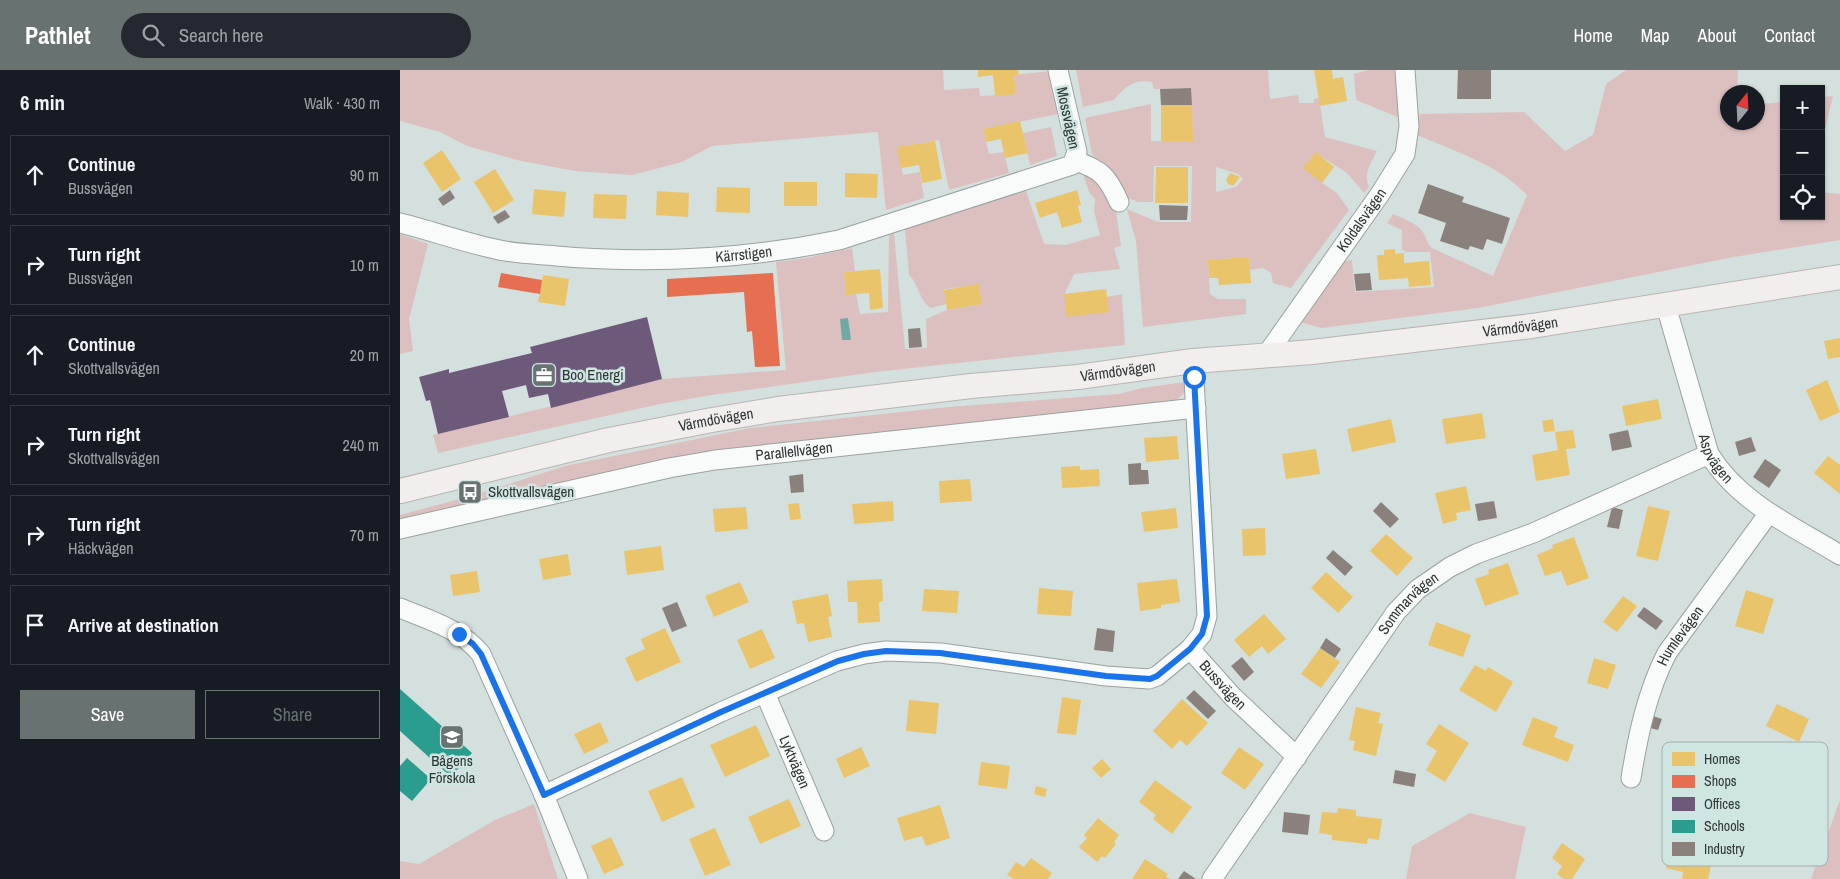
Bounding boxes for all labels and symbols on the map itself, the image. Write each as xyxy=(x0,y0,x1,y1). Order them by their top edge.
street label: Mossvägen xyxy=(1052,85,1085,151)
north arrow xyxy=(1720,85,1765,130)
street label: Koldalsvägen xyxy=(1331,184,1391,256)
street label: Kärrstigen xyxy=(715,240,773,267)
street label: Värmdövägen xyxy=(1481,311,1559,342)
street label: Värmdövägen xyxy=(1079,355,1157,387)
office icon: Boo Energi xyxy=(531,362,557,388)
place label: Boo Energi xyxy=(562,364,624,385)
route start xyxy=(1183,366,1206,389)
street label: Värmdövägen xyxy=(677,402,755,436)
street label: Aspvägen xyxy=(1693,430,1738,488)
street label: Parallellvägen xyxy=(754,436,834,466)
bus stop icon: Skottvallsvägen xyxy=(457,479,483,505)
place label: Skottvallsvägen xyxy=(488,481,574,502)
street label: Sommarvägen xyxy=(1373,567,1443,638)
street label: Humlevägen xyxy=(1651,601,1708,669)
route end xyxy=(448,623,471,646)
street label: Bussvägen xyxy=(1195,655,1251,714)
school or university icon: Bågens Förskola xyxy=(439,724,465,750)
street label: Lyktvägen xyxy=(774,732,816,791)
legend xyxy=(1662,742,1828,866)
place label: Bågens Förskola xyxy=(429,750,475,788)
text: Homes xyxy=(1704,750,1741,768)
text: Shops xyxy=(1704,772,1737,790)
text: Offices xyxy=(1704,795,1740,813)
text: Schools xyxy=(1704,817,1745,835)
text: Industry xyxy=(1704,840,1745,858)

